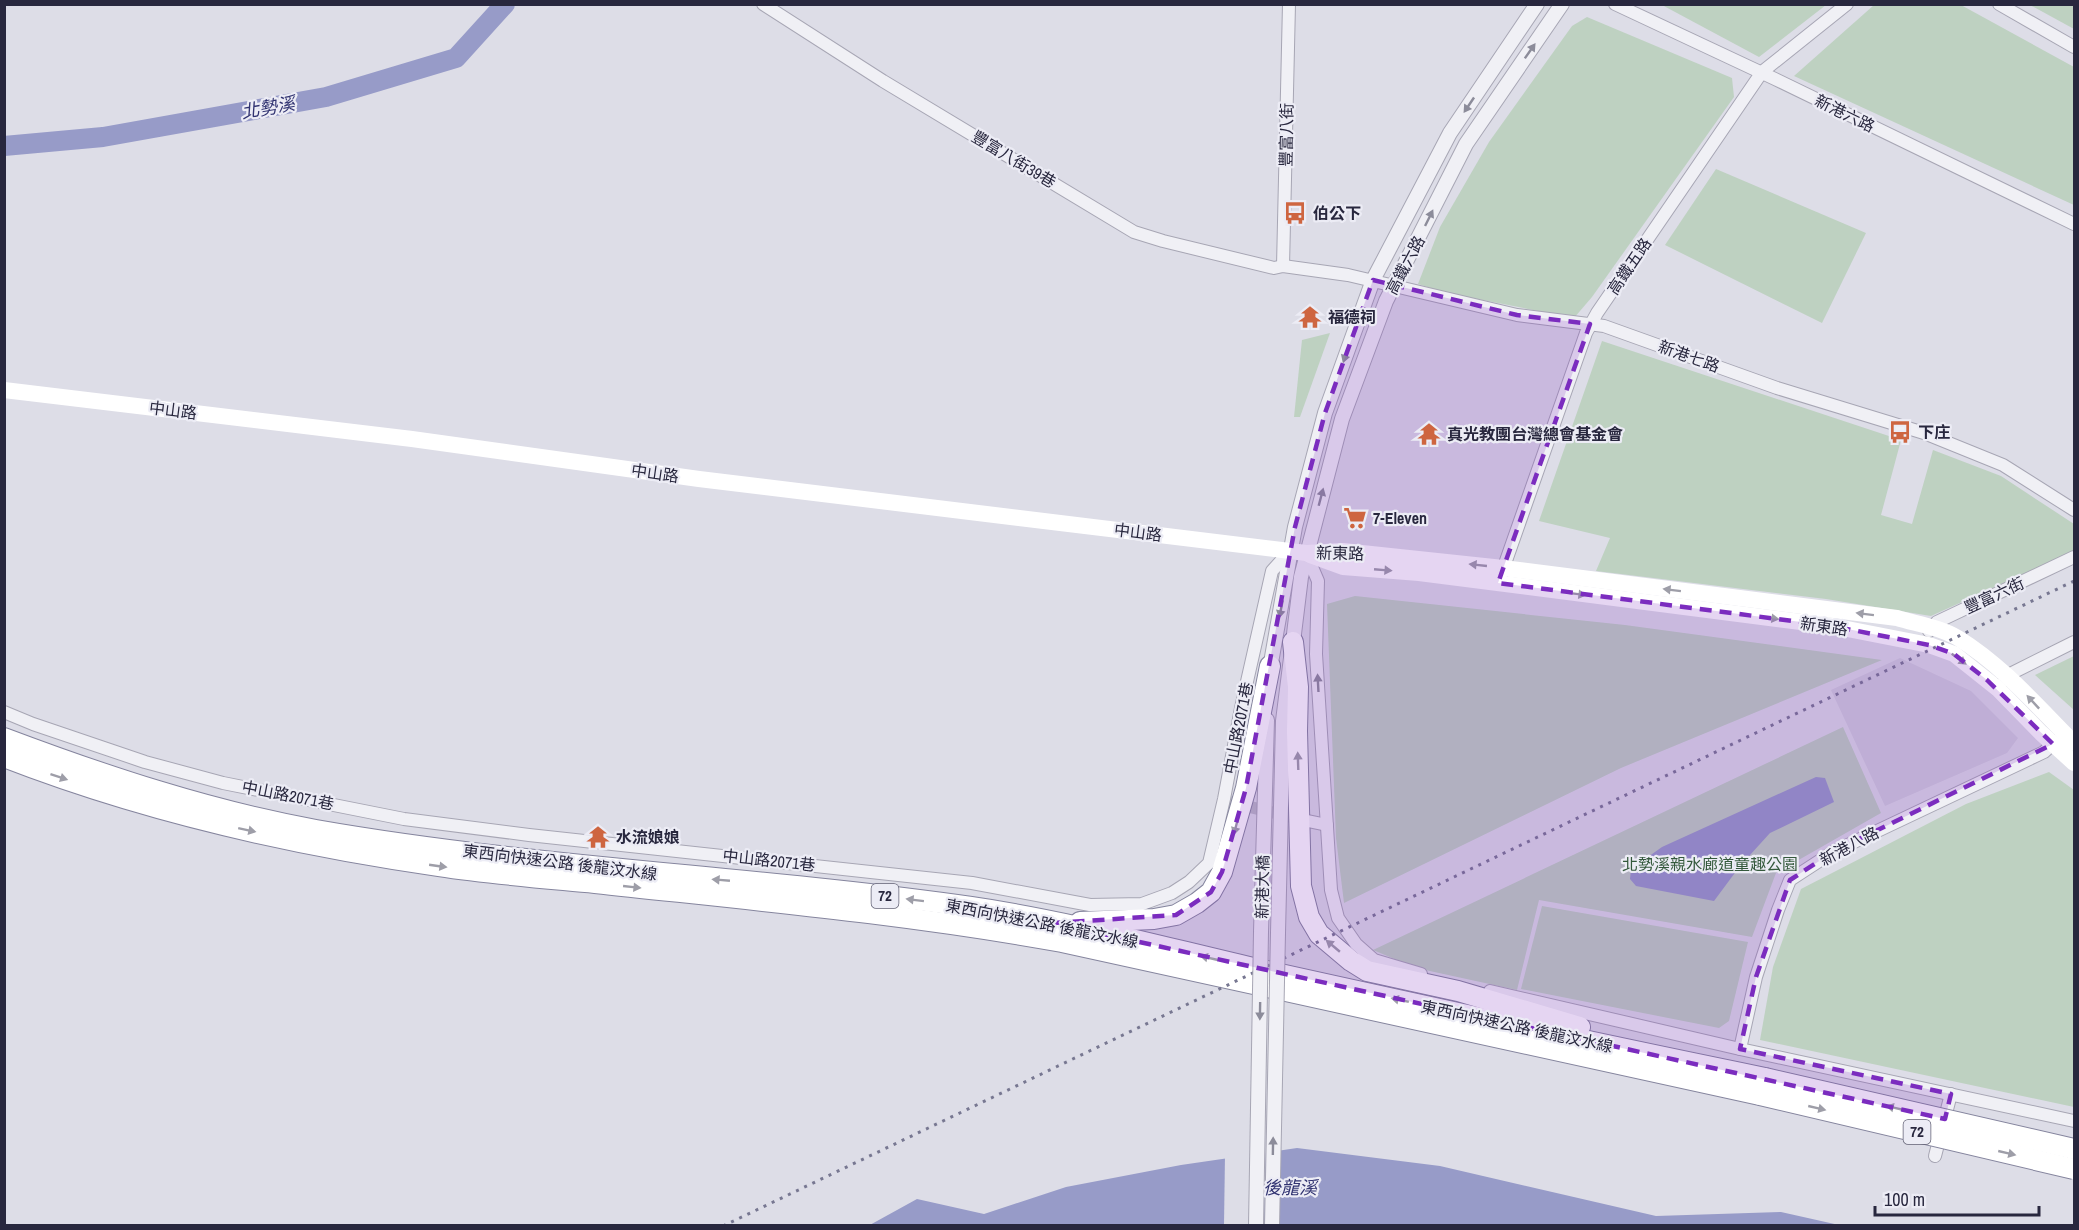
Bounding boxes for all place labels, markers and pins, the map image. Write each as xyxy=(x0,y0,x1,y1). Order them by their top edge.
bus stop icon: 伯公下 xyxy=(1282,200,1308,226)
place label: 伯公下 xyxy=(1313,202,1361,224)
temple icon: 福德祠 xyxy=(1297,304,1323,330)
place label: 福德祠 xyxy=(1328,306,1376,328)
bus stop icon: 下庄 xyxy=(1887,419,1913,445)
temple icon: 真光教團台灣總會基金會 xyxy=(1416,421,1442,447)
place label: 下庄 xyxy=(1918,421,1950,443)
place label: 真光教團台灣總會基金會 xyxy=(1447,423,1623,445)
supermarket icon: 7-Eleven xyxy=(1342,505,1368,531)
place label: 7-Eleven xyxy=(1373,507,1427,529)
temple icon: 水流娘娘 xyxy=(585,824,611,850)
place label: 水流娘娘 xyxy=(616,826,680,848)

